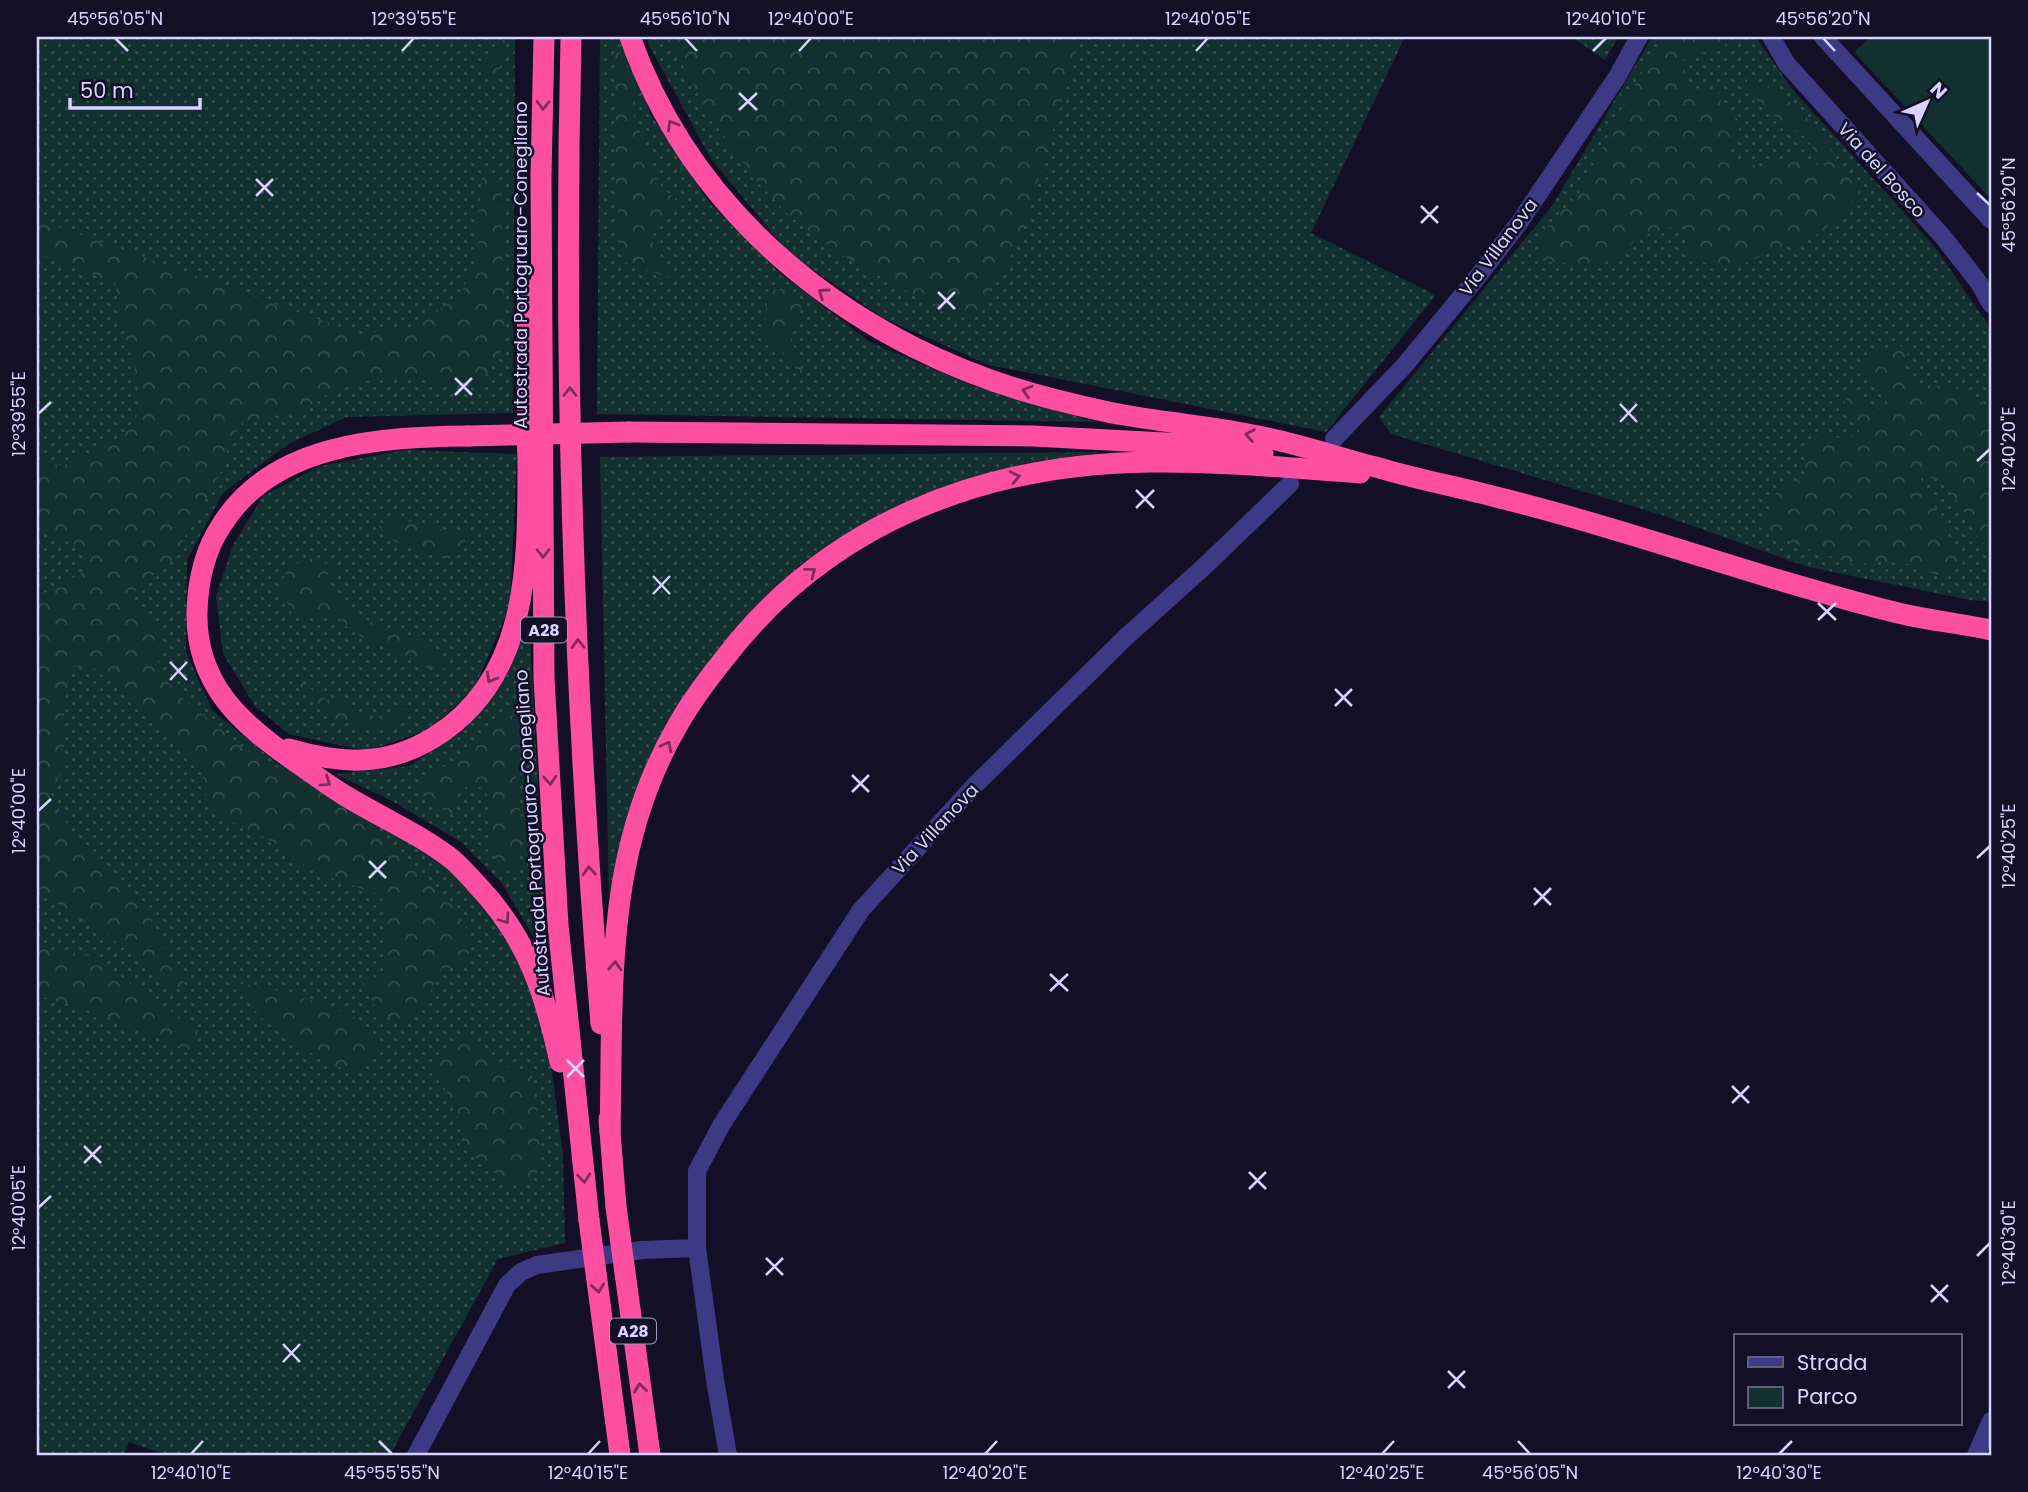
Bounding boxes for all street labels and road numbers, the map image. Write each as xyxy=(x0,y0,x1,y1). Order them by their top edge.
street label: Autostrada Portogruaro-Conegliano xyxy=(508,101,533,429)
street label: Via del Bosco xyxy=(1832,117,1932,223)
street label: Via Villanova xyxy=(1453,193,1543,301)
road number: A28 xyxy=(521,618,567,642)
street label: Autostrada Portogruaro-Conegliano xyxy=(508,669,556,997)
street label: Via Villanova xyxy=(886,778,984,880)
road number: A28 xyxy=(610,1318,656,1344)

